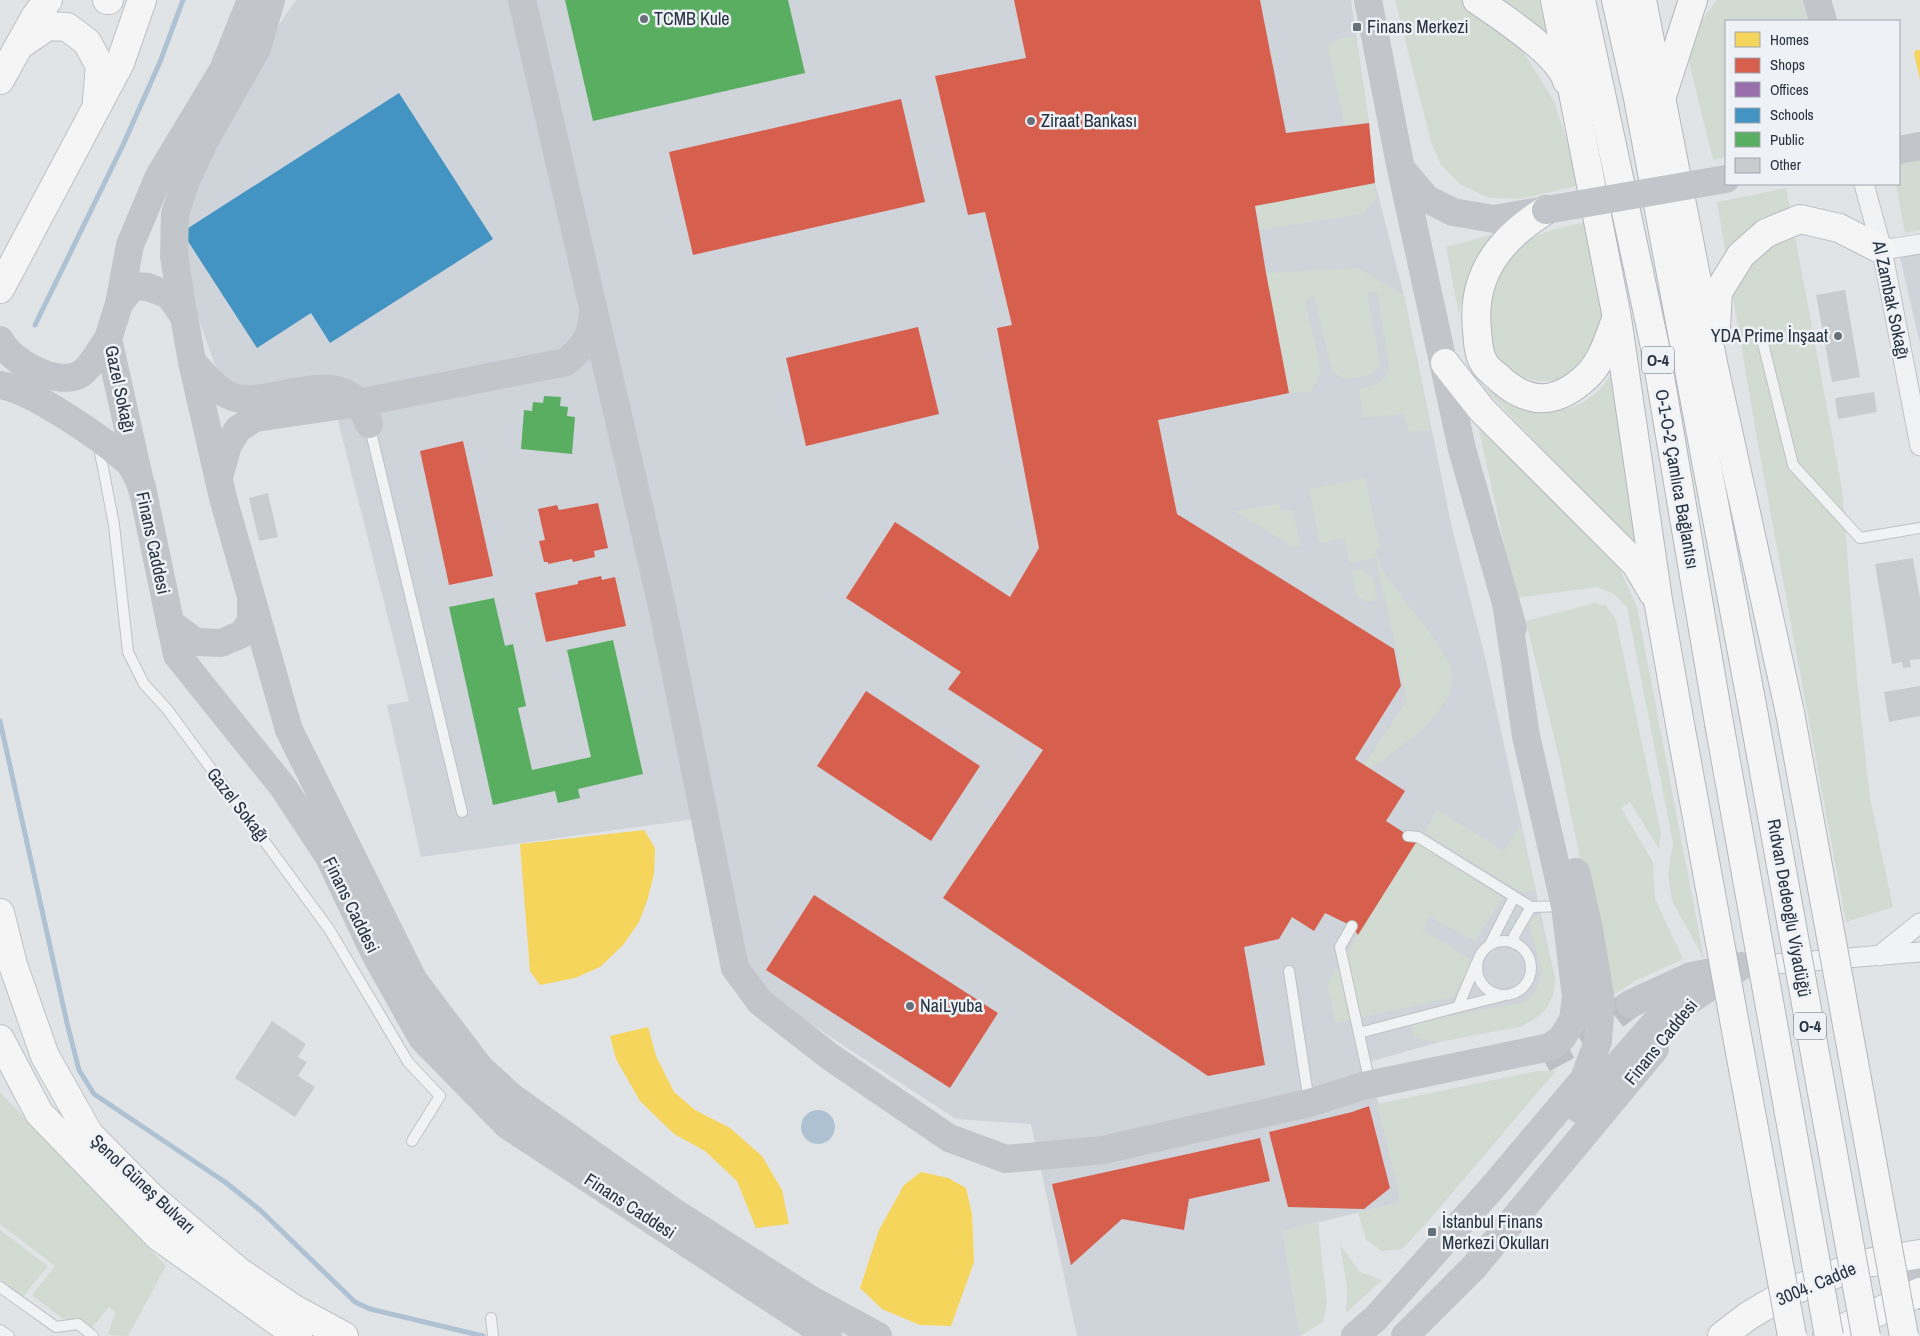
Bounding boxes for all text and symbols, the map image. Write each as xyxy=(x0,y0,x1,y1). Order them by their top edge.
place label: TCMB Kule xyxy=(654,6,729,31)
marker: TCMB Kule xyxy=(638,13,650,25)
place label: Finans Merkezi xyxy=(1367,14,1469,39)
legend xyxy=(1725,20,1900,185)
marker: Finans Merkezi xyxy=(1351,21,1363,33)
text: Homes xyxy=(1770,29,1809,50)
text: Shops xyxy=(1770,54,1805,75)
text: Offices xyxy=(1770,79,1809,100)
text: Schools xyxy=(1770,104,1814,125)
place label: Ziraat Bankası xyxy=(1041,108,1137,133)
marker: Ziraat Bankası xyxy=(1025,115,1037,127)
text: Public xyxy=(1770,129,1804,150)
text: Other xyxy=(1770,154,1801,175)
street label: Al Zambak Sokağı xyxy=(1867,237,1916,361)
place label: YDA Prime İnşaat xyxy=(1711,323,1828,348)
marker: YDA Prime İnşaat xyxy=(1832,330,1844,342)
street label: Gazel Sokağı xyxy=(99,343,142,435)
road number: O-4 xyxy=(1642,346,1674,374)
street label: O-1-O-2 Çamlıca Bağlantısı xyxy=(1649,387,1706,571)
street label: Finans Caddesi xyxy=(130,489,177,596)
street label: Gazel Sokağı xyxy=(201,762,276,847)
street label: Rıdvan Dedeoğlu Viyadüğü xyxy=(1762,817,1817,999)
street label: Finans Caddesi xyxy=(317,852,386,957)
place label: NaiLyuba xyxy=(920,993,983,1018)
street label: Finans Caddesi xyxy=(1618,993,1703,1090)
marker: NaiLyuba xyxy=(904,1000,916,1012)
road number: O-4 xyxy=(1794,1012,1826,1040)
street label: Şenol Güneş Bulvarı xyxy=(85,1128,201,1239)
street label: Finans Caddesi xyxy=(580,1167,681,1244)
place label: İstanbul Finans Merkezi Okulları xyxy=(1442,1209,1549,1255)
marker: İstanbul Finans Merkezi Okulları xyxy=(1426,1226,1438,1238)
street label: 3004. Cadde xyxy=(1772,1256,1860,1312)

